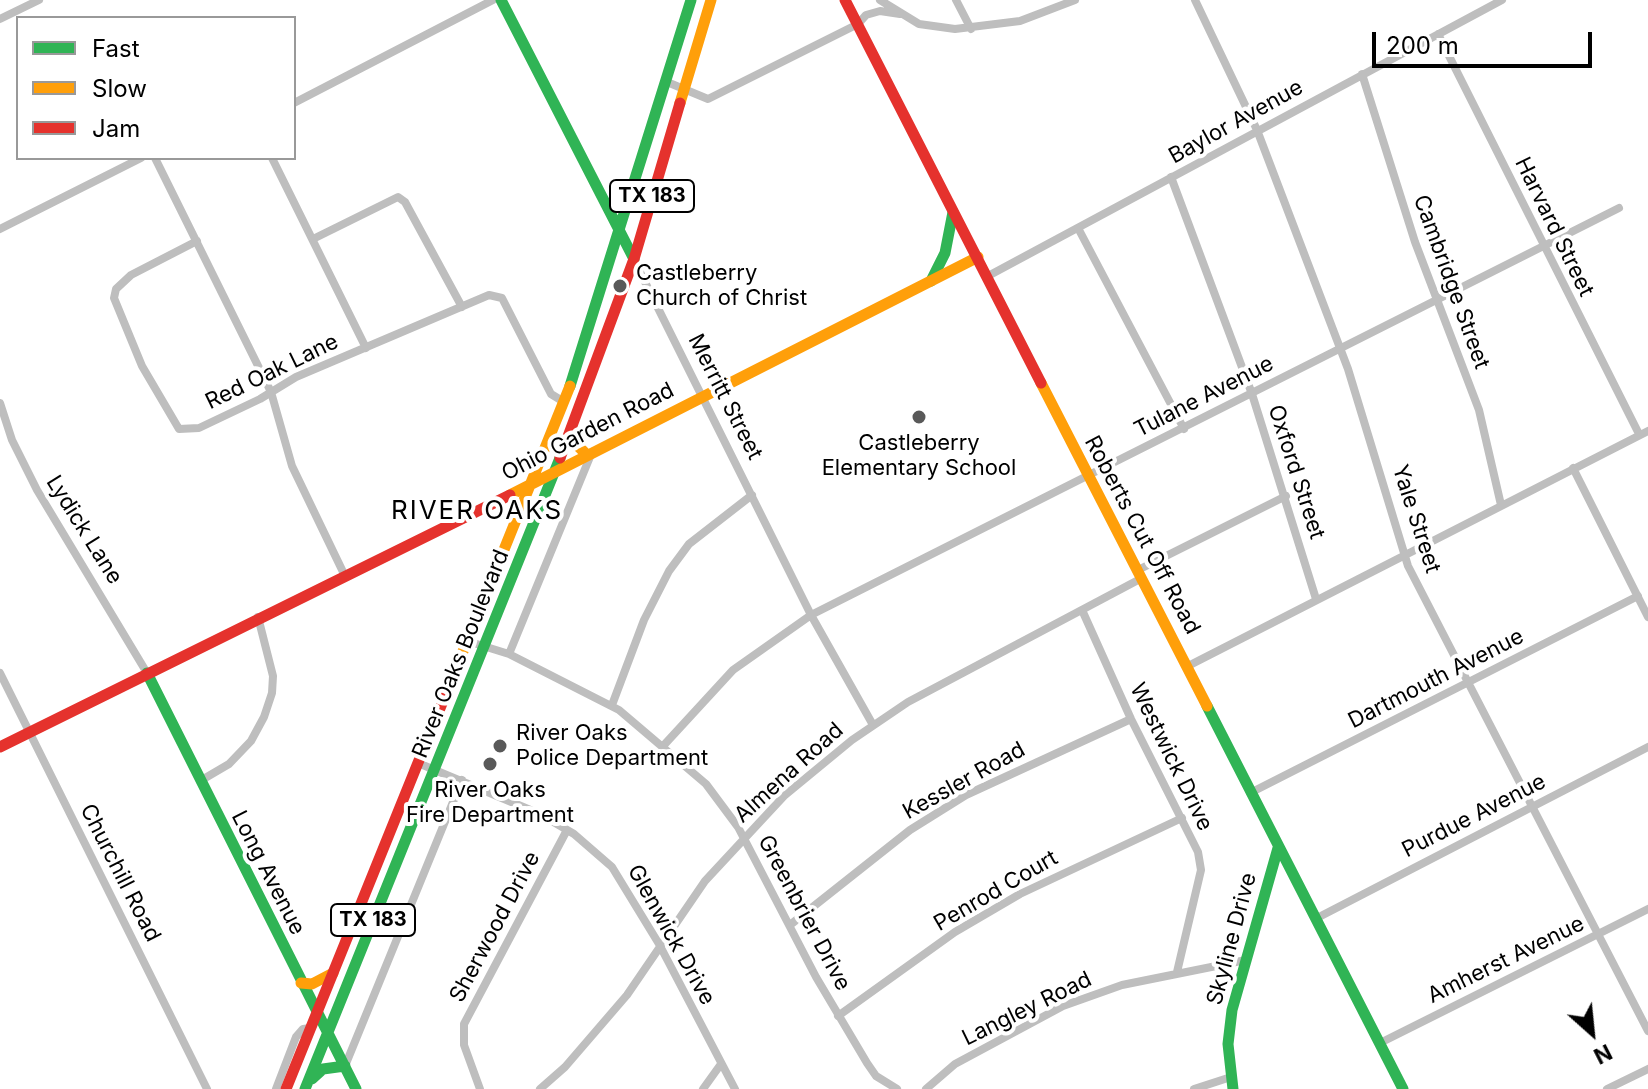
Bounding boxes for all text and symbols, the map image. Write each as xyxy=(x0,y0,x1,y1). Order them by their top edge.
legend xyxy=(16,16,296,160)
scale bar xyxy=(1376,16,1596,66)
text: 200 m xyxy=(1386,31,1459,60)
text: Fast xyxy=(92,34,140,63)
text: Slow xyxy=(92,74,147,103)
street label: Baylor Avenue xyxy=(1164,74,1308,170)
text: Jam xyxy=(92,114,140,143)
street label: Harvard Street xyxy=(1509,153,1599,301)
road number: TX 183 xyxy=(610,180,694,212)
street label: Cambridge Street xyxy=(1407,191,1495,373)
place label: Castleberry Church of Christ xyxy=(636,260,807,312)
marker: Castleberry Church of Christ xyxy=(611,277,629,295)
street label: Red Oak Lane xyxy=(201,328,343,416)
street label: Merritt Street xyxy=(682,330,768,464)
street label: Tulane Avenue xyxy=(1130,351,1278,443)
street label: Ohio Garden Road xyxy=(497,377,679,487)
street label: Oxford Street xyxy=(1262,402,1330,542)
marker: Castleberry Elementary School xyxy=(910,408,928,426)
place label: Castleberry Elementary School xyxy=(822,430,1016,482)
street label: Roberts Cut Off Road xyxy=(1079,431,1205,639)
street label: Yale Street xyxy=(1386,462,1446,576)
street label: Lydick Lane xyxy=(40,471,128,589)
district label: RIVER OAKS xyxy=(391,495,563,527)
street label: River Oaks Boulevard xyxy=(407,546,515,762)
street label: Dartmouth Avenue xyxy=(1344,623,1528,735)
street label: Westwick Drive xyxy=(1124,679,1218,835)
street label: Almena Road xyxy=(729,717,849,829)
place label: River Oaks Police Department xyxy=(516,720,708,772)
marker: River Oaks Police Department xyxy=(491,737,509,755)
street label: Kessler Road xyxy=(898,737,1030,825)
marker: River Oaks Fire Department xyxy=(481,755,499,773)
street label: Purdue Avenue xyxy=(1398,768,1550,864)
place label: River Oaks Fire Department xyxy=(406,777,574,828)
street label: Churchill Road xyxy=(74,800,166,946)
street label: Long Avenue xyxy=(225,807,311,939)
street label: Greenbrier Drive xyxy=(752,831,856,995)
street label: Penrod Court xyxy=(929,845,1063,937)
street label: Sherwood Drive xyxy=(444,847,546,1007)
street label: Glenwick Drive xyxy=(622,860,720,1010)
street label: Skyline Drive xyxy=(1202,870,1262,1008)
road number: TX 183 xyxy=(331,904,415,936)
street label: Amherst Avenue xyxy=(1423,911,1589,1009)
street label: Langley Road xyxy=(958,966,1096,1052)
north arrow xyxy=(1552,993,1632,1073)
text: N xyxy=(1590,1039,1616,1070)

